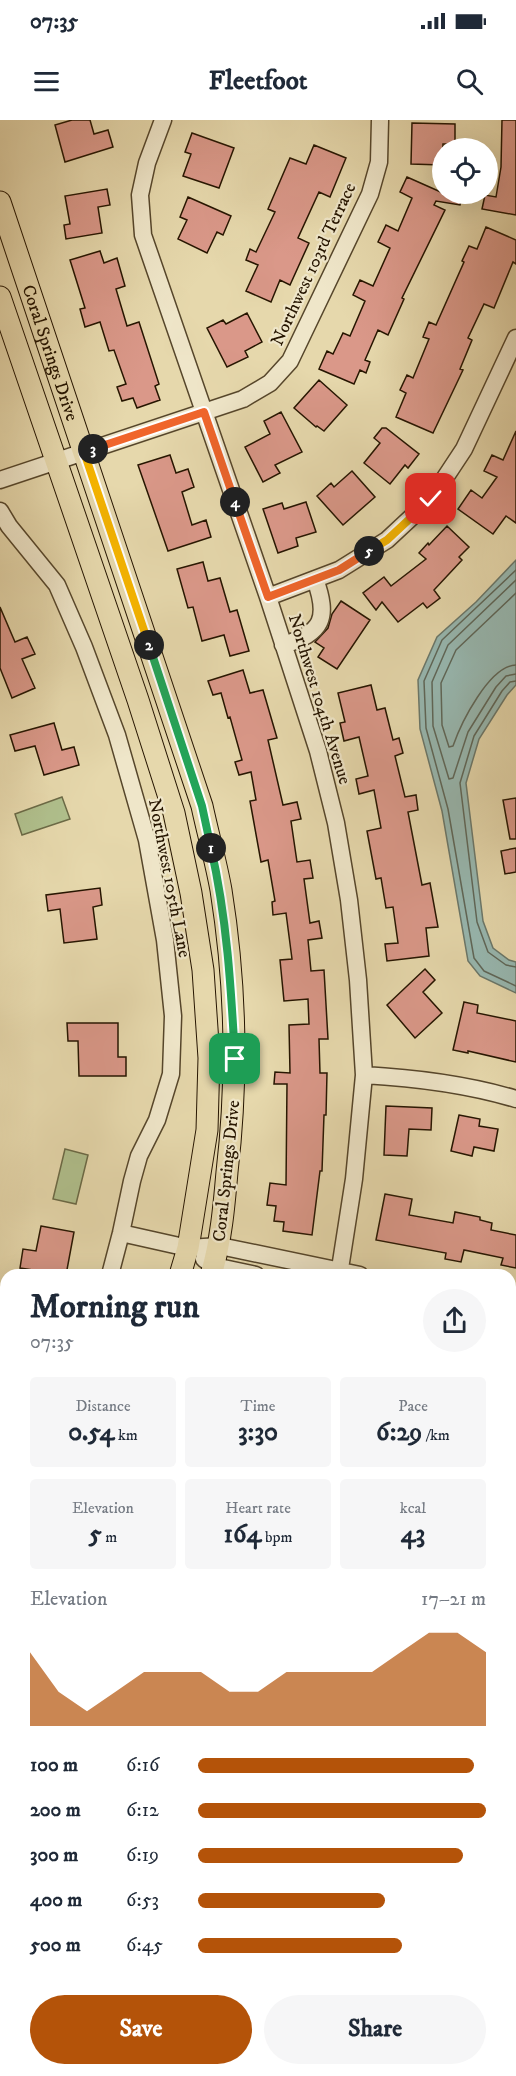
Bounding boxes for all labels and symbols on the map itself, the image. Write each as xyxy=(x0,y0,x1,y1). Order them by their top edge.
street label: Northwest 103rd Terrace xyxy=(266,179,361,349)
street label: Coral Springs Drive xyxy=(16,282,82,424)
pin: 3 xyxy=(78,434,108,464)
pin xyxy=(405,473,456,524)
pin: 4 xyxy=(220,487,250,517)
pin: 5 xyxy=(354,536,384,566)
street label: Northwest 104th Avenue xyxy=(283,611,355,787)
pin: 2 xyxy=(134,630,164,660)
street label: Northwest 105th Lane xyxy=(143,797,195,959)
pin: 1 xyxy=(196,833,226,863)
pin xyxy=(209,1033,260,1084)
street label: Coral Springs Drive xyxy=(209,1099,245,1243)

